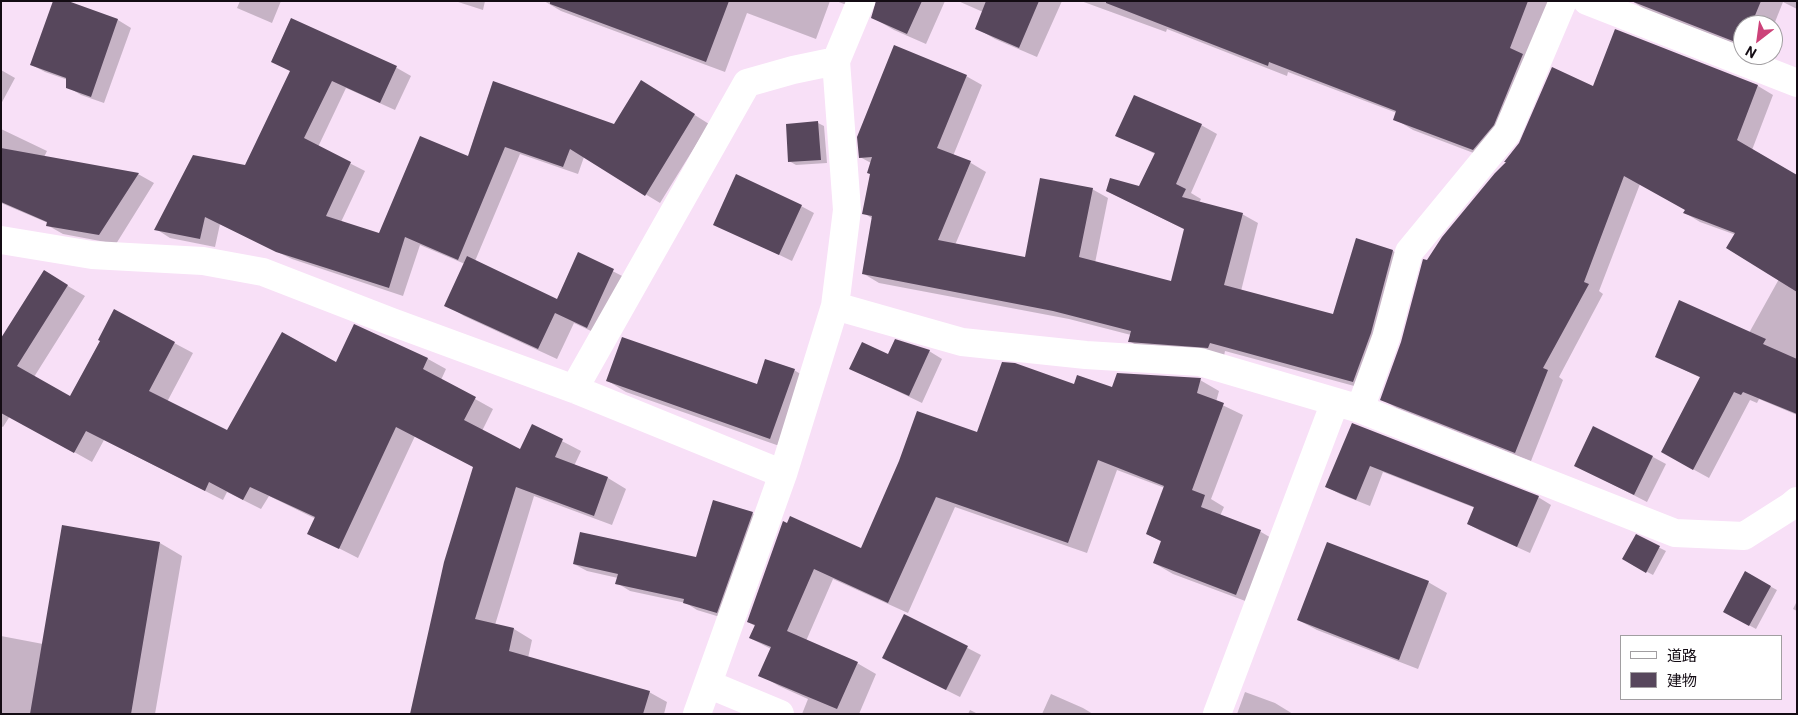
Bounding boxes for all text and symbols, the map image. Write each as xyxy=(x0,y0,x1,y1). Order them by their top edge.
north arrow xyxy=(1733,15,1783,65)
text: N xyxy=(1743,43,1759,62)
legend xyxy=(1620,635,1783,700)
text: 道路 xyxy=(1667,647,1697,665)
text: 建物 xyxy=(1667,672,1697,690)

